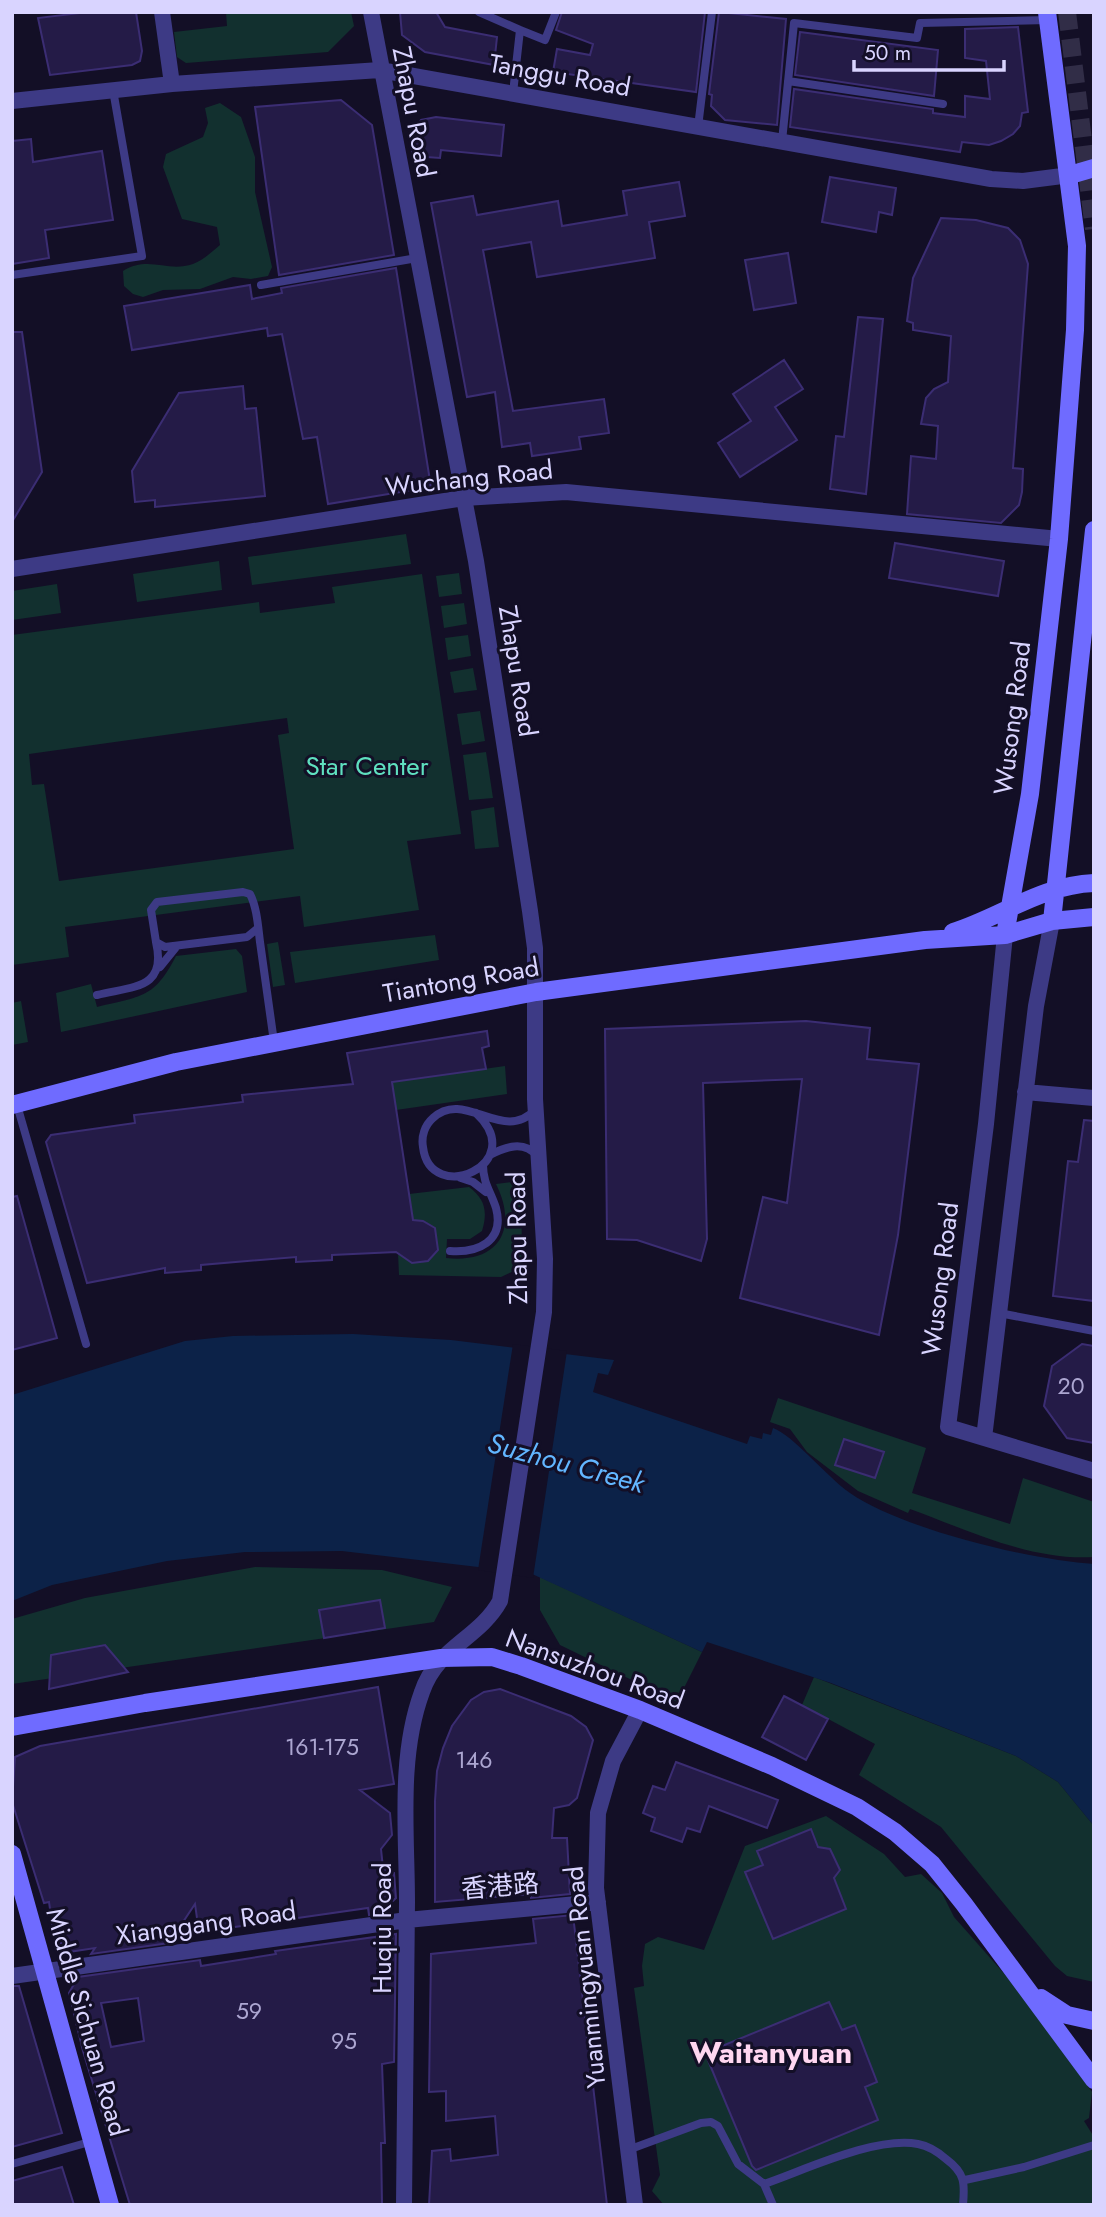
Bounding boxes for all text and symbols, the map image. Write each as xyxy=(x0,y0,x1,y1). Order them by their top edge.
scale bar xyxy=(854,28,1004,72)
text: 50 m xyxy=(864,38,911,68)
street label: Zhapu Road xyxy=(383,43,445,181)
street label: Tanggu Road xyxy=(486,44,634,106)
street label: Wuchang Road xyxy=(383,450,555,506)
street label: Zhapu Road xyxy=(489,603,547,739)
street label: Wusong Road xyxy=(984,639,1040,797)
park label: Star Center xyxy=(305,747,429,785)
street label: Tiantong Road xyxy=(380,948,542,1012)
street label: Zhapu Road xyxy=(497,1171,537,1305)
street label: Wusong Road xyxy=(912,1200,968,1358)
house number: 20 xyxy=(1058,1369,1084,1403)
water label: Suzhou Creek xyxy=(483,1422,650,1504)
street label: Nansuzhou Road xyxy=(500,1619,690,1719)
house number: 161-175 xyxy=(285,1730,359,1764)
house number: 146 xyxy=(455,1743,493,1777)
street label: Huqiu Road xyxy=(363,1862,401,1994)
street label: 香港路 xyxy=(459,1864,541,1908)
street label: Yuanmingyuan Road xyxy=(554,1864,616,2090)
street label: Xianggang Road xyxy=(113,1892,299,1954)
street label: Middle Sichuan Road xyxy=(36,1904,138,2140)
house number: 59 xyxy=(236,1994,262,2028)
house number: 95 xyxy=(331,2024,357,2058)
district label: Waitanyuan xyxy=(690,2031,852,2074)

